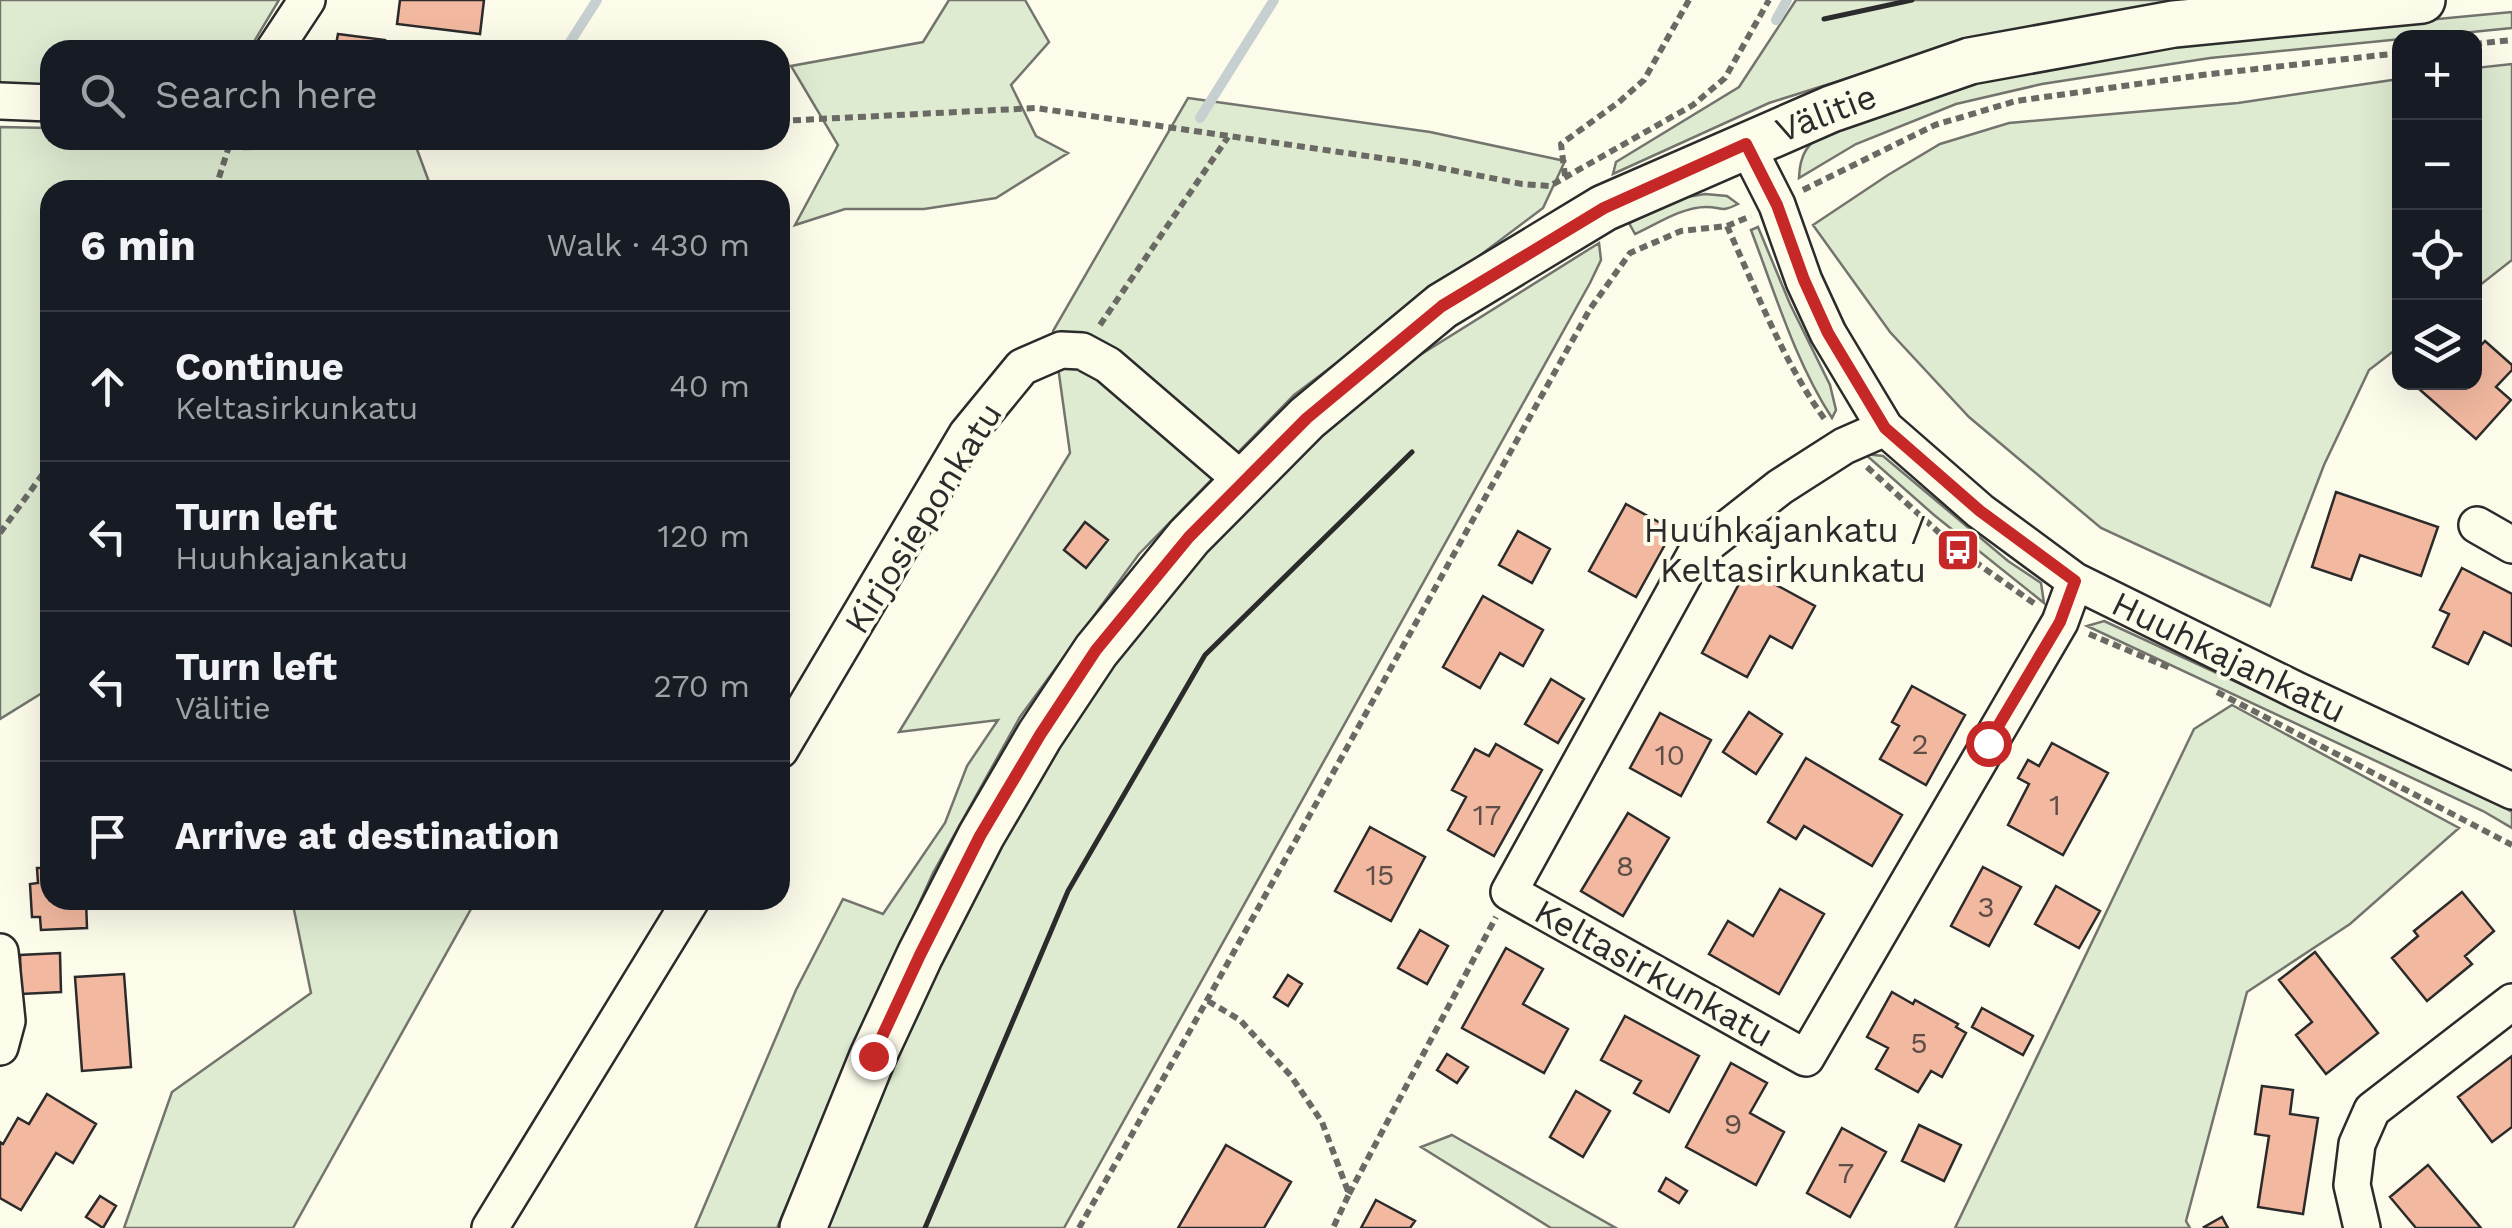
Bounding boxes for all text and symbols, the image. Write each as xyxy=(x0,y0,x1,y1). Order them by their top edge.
map controls xyxy=(2392,30,2482,390)
button: + xyxy=(2392,30,2482,120)
search box xyxy=(40,40,790,150)
icon: search xyxy=(75,68,130,123)
text: Search here xyxy=(155,73,378,117)
street label: Välitie xyxy=(1770,75,1882,151)
button: − xyxy=(2392,120,2482,210)
button: locate xyxy=(2392,210,2482,300)
text: 6 min xyxy=(80,221,196,270)
text: Walk · 430 m xyxy=(547,226,750,264)
button: layers xyxy=(2392,300,2482,390)
text: Continue xyxy=(175,345,344,389)
icon: ahead xyxy=(80,359,135,414)
text: 40 m xyxy=(669,367,750,405)
text: Keltasirkunkatu xyxy=(175,389,418,427)
street label: Kirjosieponkatu xyxy=(835,395,1011,641)
text: Turn left xyxy=(175,495,337,539)
icon: left xyxy=(80,509,135,564)
place label: Huuhkajankatu / Keltasirkunkatu xyxy=(1644,509,1926,591)
text: 120 m xyxy=(658,517,750,555)
bus stop icon: Huuhkajankatu / Keltasirkunkatu xyxy=(1935,527,1981,573)
text: Huuhkajankatu xyxy=(175,539,408,577)
street label: Huuhkajankatu xyxy=(2105,582,2353,732)
text: Turn left xyxy=(175,645,337,689)
icon: left xyxy=(80,659,135,714)
text: 270 m xyxy=(653,667,750,705)
text: Välitie xyxy=(175,689,271,727)
route start xyxy=(1966,721,2012,767)
house number: 2 xyxy=(1911,726,1929,761)
house number: 10 xyxy=(1655,737,1685,772)
house number: 1 xyxy=(2049,787,2061,822)
house number: 17 xyxy=(1473,797,1501,832)
icon: arrive xyxy=(80,809,135,864)
text: Arrive at destination xyxy=(175,814,560,858)
house number: 8 xyxy=(1616,848,1634,883)
house number: 15 xyxy=(1365,857,1395,892)
house number: 3 xyxy=(1977,889,1995,924)
street label: Keltasirkunkatu xyxy=(1527,890,1781,1056)
house number: 5 xyxy=(1910,1025,1928,1060)
route end xyxy=(851,1034,897,1080)
house number: 9 xyxy=(1724,1106,1742,1141)
house number: 7 xyxy=(1838,1155,1854,1190)

